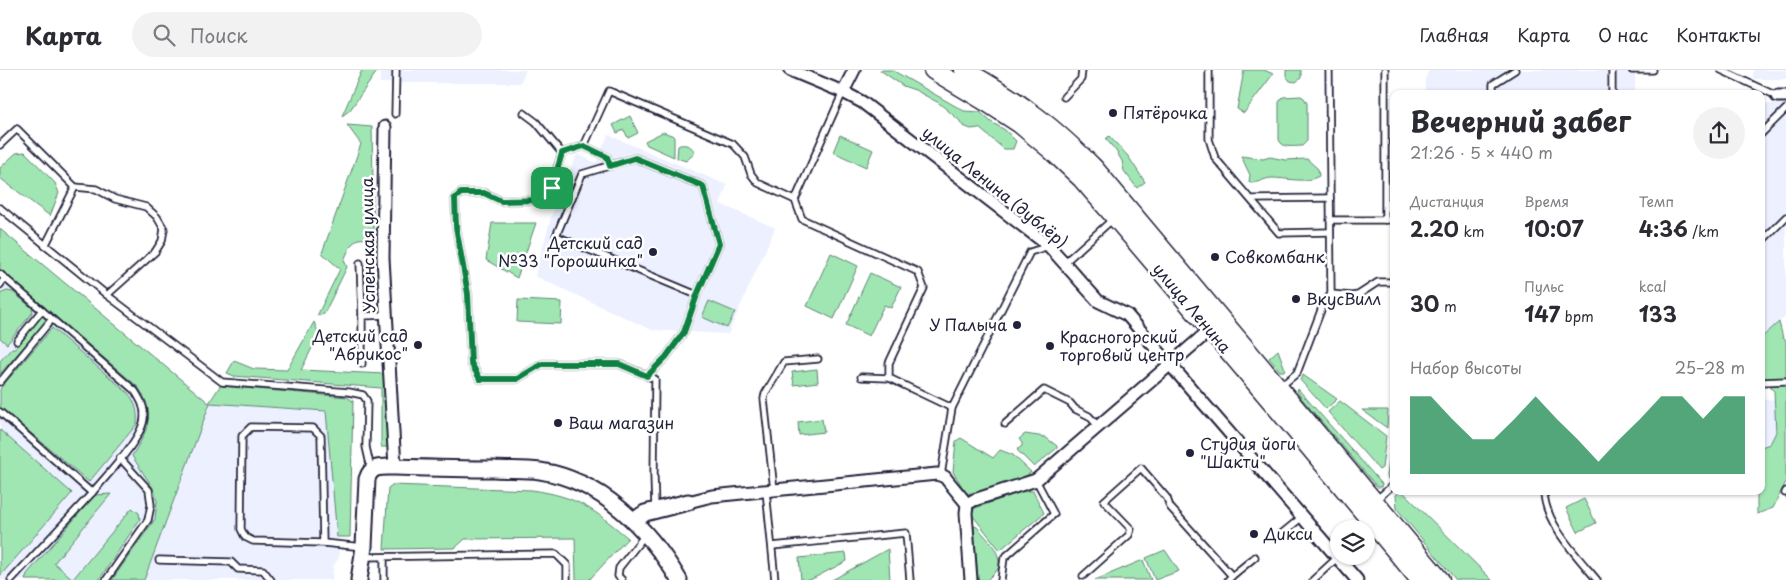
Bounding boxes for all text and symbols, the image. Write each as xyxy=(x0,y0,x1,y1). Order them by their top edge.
search box xyxy=(132,12,482,57)
text: Карта xyxy=(25,17,102,53)
icon: search xyxy=(150,21,178,49)
text: Поиск xyxy=(190,21,248,49)
text: Главная xyxy=(1420,21,1489,48)
text: Карта xyxy=(1517,21,1570,48)
text: О нас xyxy=(1598,21,1648,48)
text: Контакты xyxy=(1676,21,1761,48)
text: Вечерний забег xyxy=(1410,99,1631,142)
place label: Пятёрочка xyxy=(1123,100,1208,124)
marker: Пятёрочка xyxy=(1107,107,1119,119)
button: share xyxy=(1693,107,1745,159)
street label: улица Ленина (дублёр) xyxy=(918,120,1074,253)
text: 21:26 · 5 × 440 m xyxy=(1410,140,1553,164)
pin xyxy=(531,167,573,209)
icon: arrive xyxy=(538,174,566,202)
street label: Успенская улица xyxy=(354,177,380,313)
text: Дистанция xyxy=(1410,191,1484,212)
text: Время xyxy=(1524,191,1569,212)
text: Темп xyxy=(1639,191,1674,212)
text: 2.20 xyxy=(1410,212,1459,244)
text: 10:07 xyxy=(1524,212,1584,244)
text: 4:36 xyxy=(1639,212,1688,244)
text: km xyxy=(1459,221,1485,242)
text: /km xyxy=(1688,221,1719,242)
place label: Детский сад №33 "Горошинка" xyxy=(498,230,643,272)
place label: Совкомбанк xyxy=(1225,244,1325,268)
marker: Детский сад №33 "Горошинка" xyxy=(647,246,659,258)
marker: Совкомбанк xyxy=(1209,251,1221,263)
street label: улица Ленина xyxy=(1148,257,1238,358)
text: Пульс xyxy=(1524,276,1564,297)
text: kcal xyxy=(1639,276,1667,297)
place label: ВкусВилл xyxy=(1306,286,1381,310)
text: 30 xyxy=(1410,287,1439,319)
marker: ВкусВилл xyxy=(1290,293,1302,305)
text: m xyxy=(1439,296,1457,317)
text: 147 xyxy=(1524,297,1560,329)
text: 133 xyxy=(1639,297,1677,329)
text: bpm xyxy=(1560,306,1594,327)
place label: У Палыча xyxy=(929,312,1007,336)
marker: У Палыча xyxy=(1011,319,1023,331)
place label: Детский сад "Абрикос" xyxy=(312,323,408,365)
place label: Красногорский торговый центр xyxy=(1060,324,1184,366)
marker: Детский сад "Абрикос" xyxy=(412,339,424,351)
marker: Красногорский торговый центр xyxy=(1044,340,1056,352)
text: Набор высоты xyxy=(1410,355,1522,379)
text: 25–28 m xyxy=(1675,355,1745,379)
place label: Ваш магазин xyxy=(568,410,674,434)
marker: Ваш магазин xyxy=(552,417,564,429)
place label: Студия йоги "Шакти" xyxy=(1200,431,1296,473)
marker: Студия йоги "Шакти" xyxy=(1184,447,1196,459)
map controls xyxy=(1330,520,1375,565)
button: layers xyxy=(1330,520,1375,565)
place label: Дикси xyxy=(1263,521,1313,545)
marker: Дикси xyxy=(1248,528,1260,540)

